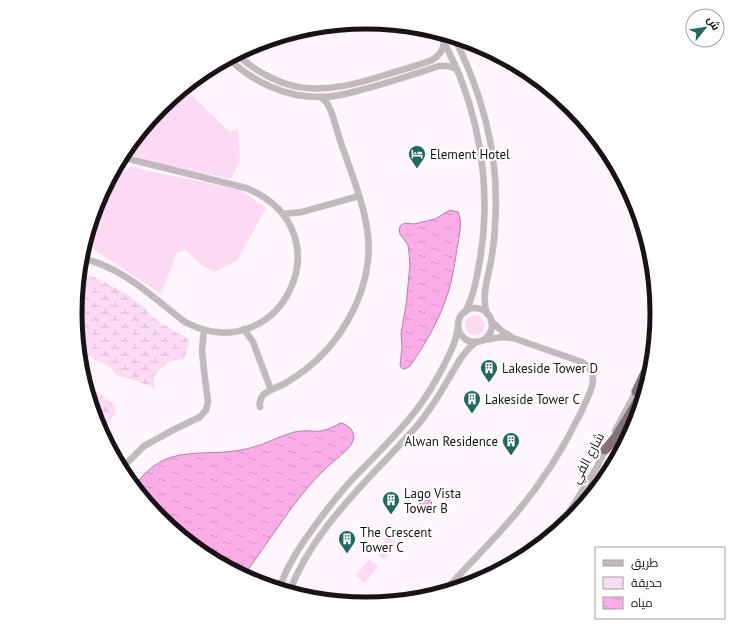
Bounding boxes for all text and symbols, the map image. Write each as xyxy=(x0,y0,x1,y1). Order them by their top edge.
north arrow xyxy=(685,8,725,48)
text: ش xyxy=(704,13,723,33)
hotel icon: Element Hotel xyxy=(407,144,427,169)
place label: Element Hotel xyxy=(430,146,510,163)
building icon: Lakeside Tower D xyxy=(479,358,499,383)
place label: Lakeside Tower D xyxy=(502,360,598,377)
building icon: Lakeside Tower C xyxy=(462,389,482,414)
place label: Lakeside Tower C xyxy=(485,391,580,408)
street label: شارع الفي xyxy=(567,430,610,488)
building icon: Alwan Residence xyxy=(501,431,521,456)
place label: Alwan Residence xyxy=(404,433,498,450)
place label: Lago Vista Tower B xyxy=(404,485,461,517)
building icon: Lago Vista Tower B xyxy=(381,490,401,515)
place label: The Crescent Tower C xyxy=(360,524,432,556)
building icon: The Crescent Tower C xyxy=(337,529,357,554)
legend xyxy=(595,547,725,619)
text: طريق xyxy=(631,555,659,570)
text: حديقة xyxy=(631,575,662,590)
text: مياه xyxy=(631,595,653,610)

